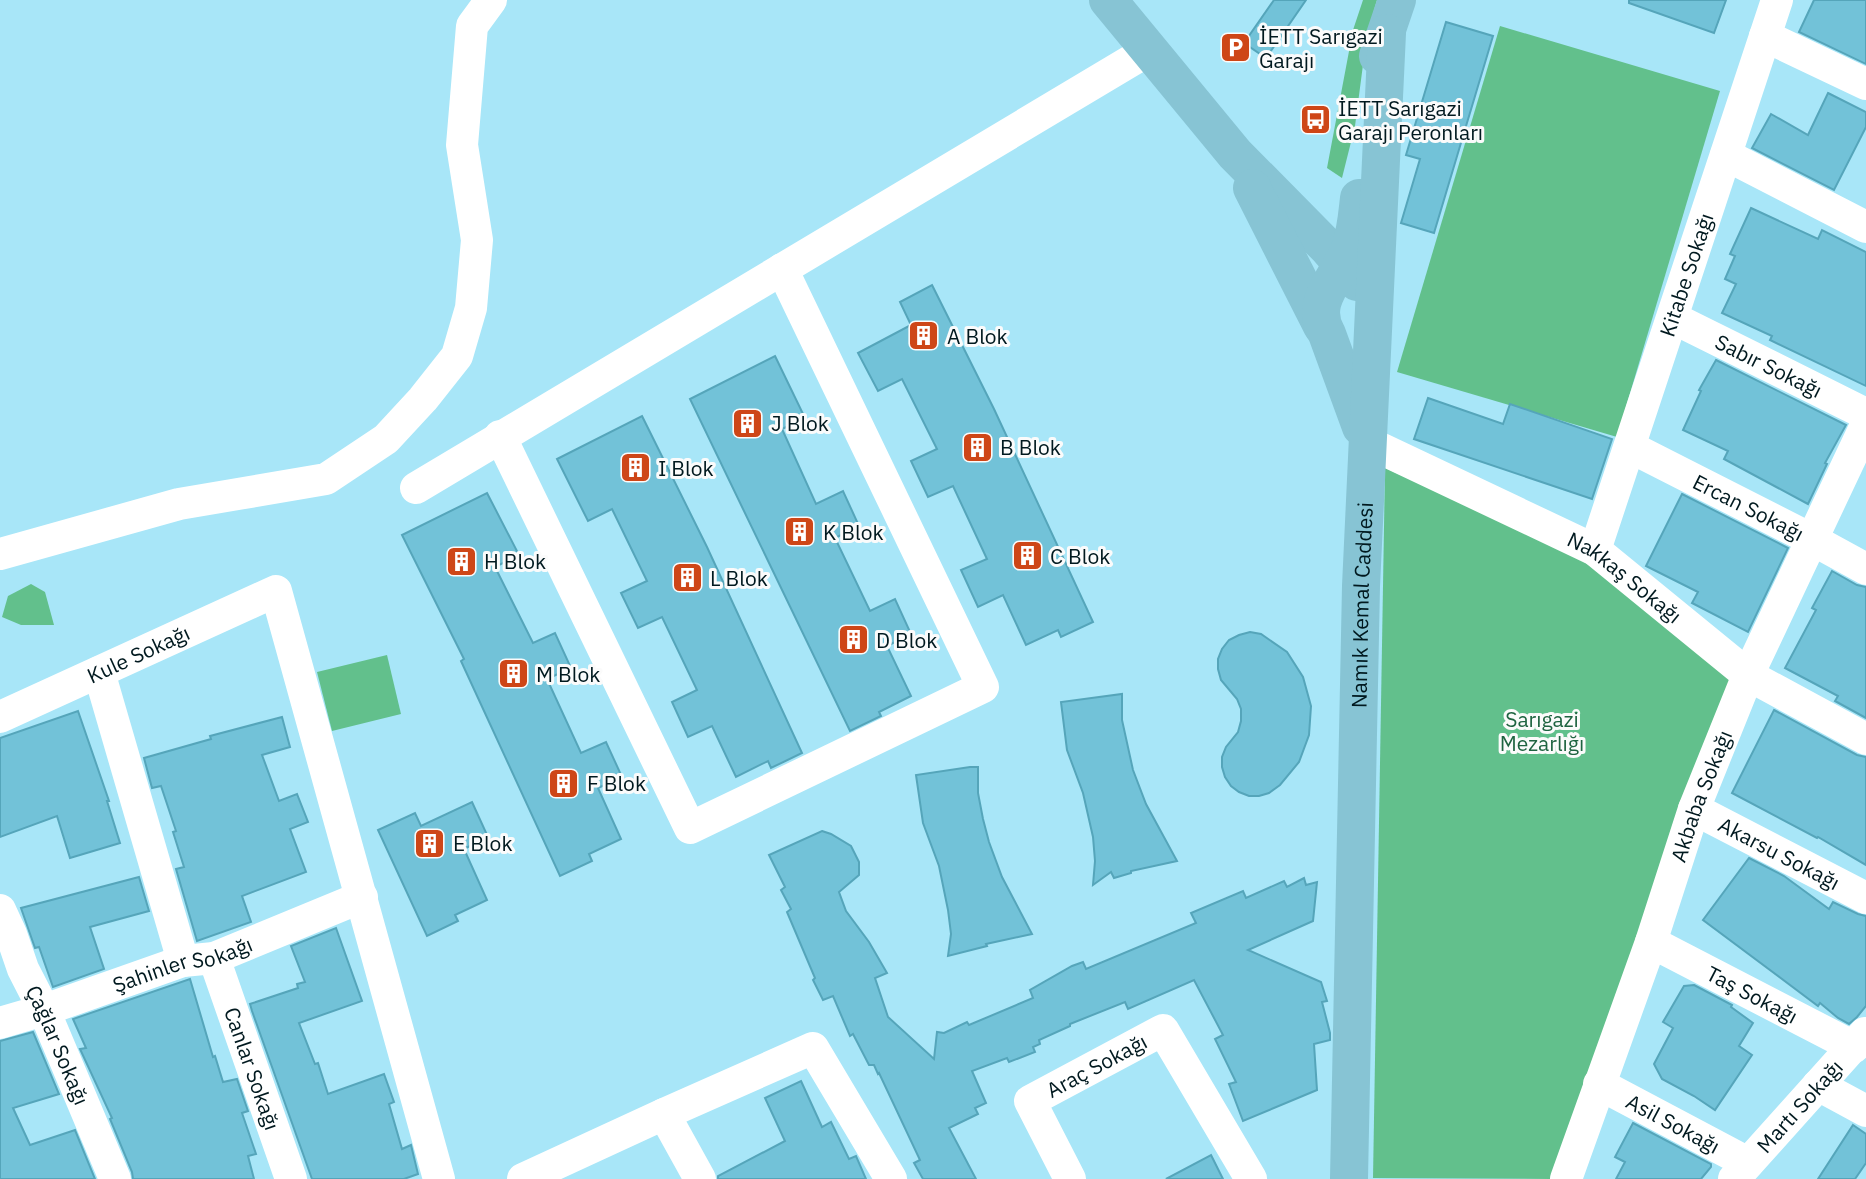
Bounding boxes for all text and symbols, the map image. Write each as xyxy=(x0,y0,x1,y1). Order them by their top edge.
place label: İETT Sarıgazi Garajı xyxy=(1259,22,1383,74)
parking icon: İETT Sarıgazi Garajı xyxy=(1219,31,1253,65)
place label: İETT Sarıgazi Garajı Peronları xyxy=(1338,94,1483,146)
bus stop icon: İETT Sarıgazi Garajı Peronları xyxy=(1298,103,1332,137)
street label: Kitabe Sokağı xyxy=(1653,209,1720,340)
building icon: A Blok xyxy=(907,319,941,353)
place label: A Blok xyxy=(947,322,1008,350)
street label: Sabır Sokağı xyxy=(1711,327,1827,404)
building icon: J Blok xyxy=(731,406,765,440)
place label: J Blok xyxy=(771,409,829,437)
building icon: B Blok xyxy=(960,430,994,464)
place label: B Blok xyxy=(1000,433,1061,461)
building icon: I Blok xyxy=(618,451,652,485)
place label: I Blok xyxy=(658,454,714,482)
street label: Ercan Sokağı xyxy=(1688,467,1809,547)
street label: Namık Kemal Caddesi xyxy=(1345,502,1379,708)
building icon: K Blok xyxy=(783,515,817,549)
place label: K Blok xyxy=(823,518,884,546)
street label: Nakkaş Sokağı xyxy=(1563,525,1688,629)
building icon: C Blok xyxy=(1010,539,1044,573)
place label: C Blok xyxy=(1050,542,1110,570)
building icon: H Blok xyxy=(444,544,478,578)
place label: H Blok xyxy=(484,547,546,575)
building icon: L Blok xyxy=(670,561,704,595)
place label: L Blok xyxy=(710,564,768,592)
street label: Kule Sokağı xyxy=(83,618,194,689)
building icon: D Blok xyxy=(836,623,870,657)
place label: D Blok xyxy=(876,626,937,654)
building icon: M Blok xyxy=(496,657,530,691)
place label: M Blok xyxy=(536,660,600,688)
park label: Sarıgazi Mezarlığı xyxy=(1500,705,1584,757)
street label: Akbaba Sokağı xyxy=(1664,726,1738,866)
building icon: F Blok xyxy=(547,766,581,800)
place label: F Blok xyxy=(587,769,646,797)
street label: Akarsu Sokağı xyxy=(1714,810,1845,896)
building icon: E Blok xyxy=(413,826,447,860)
place label: E Blok xyxy=(453,829,512,857)
street label: Şahinler Sokağı xyxy=(109,930,256,999)
street label: Taş Sokağı xyxy=(1702,959,1803,1030)
street label: Çağlar Sokağı xyxy=(20,980,96,1109)
street label: Canlar Sokağı xyxy=(218,1003,287,1134)
street label: Araç Sokağı xyxy=(1041,1027,1152,1104)
street label: Martı Sokağı xyxy=(1750,1053,1849,1159)
street label: Asil Sokağı xyxy=(1622,1087,1725,1160)

